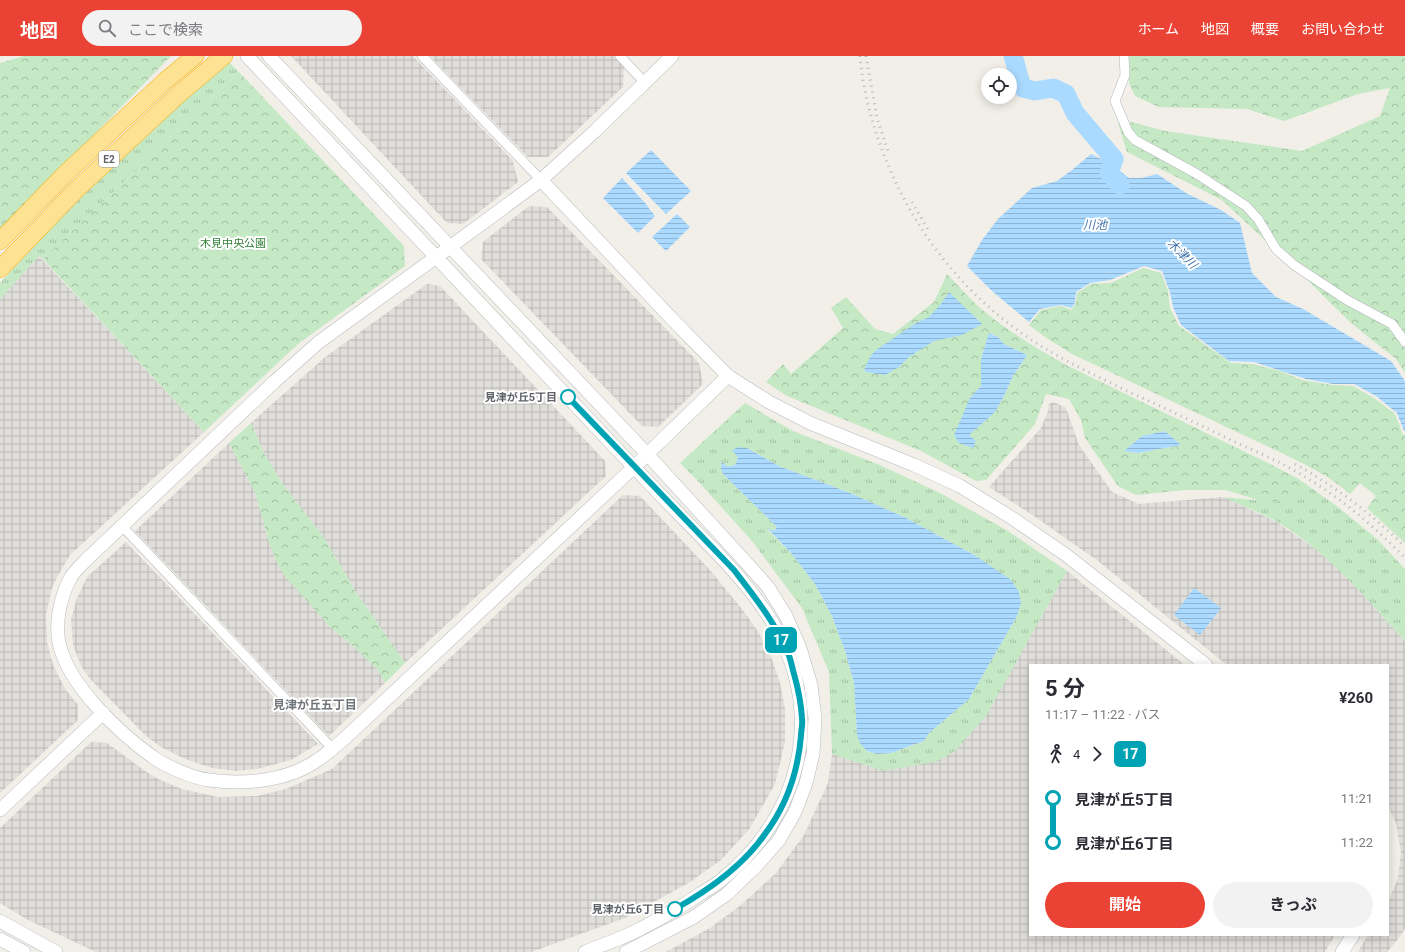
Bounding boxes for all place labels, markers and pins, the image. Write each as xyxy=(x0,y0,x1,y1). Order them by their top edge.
marker: 見津が丘5丁目 xyxy=(560,389,576,405)
place label: 見津が丘5丁目 xyxy=(485,391,557,404)
marker: 見津が丘6丁目 xyxy=(667,901,683,917)
place label: 見津が丘6丁目 xyxy=(592,903,664,916)

